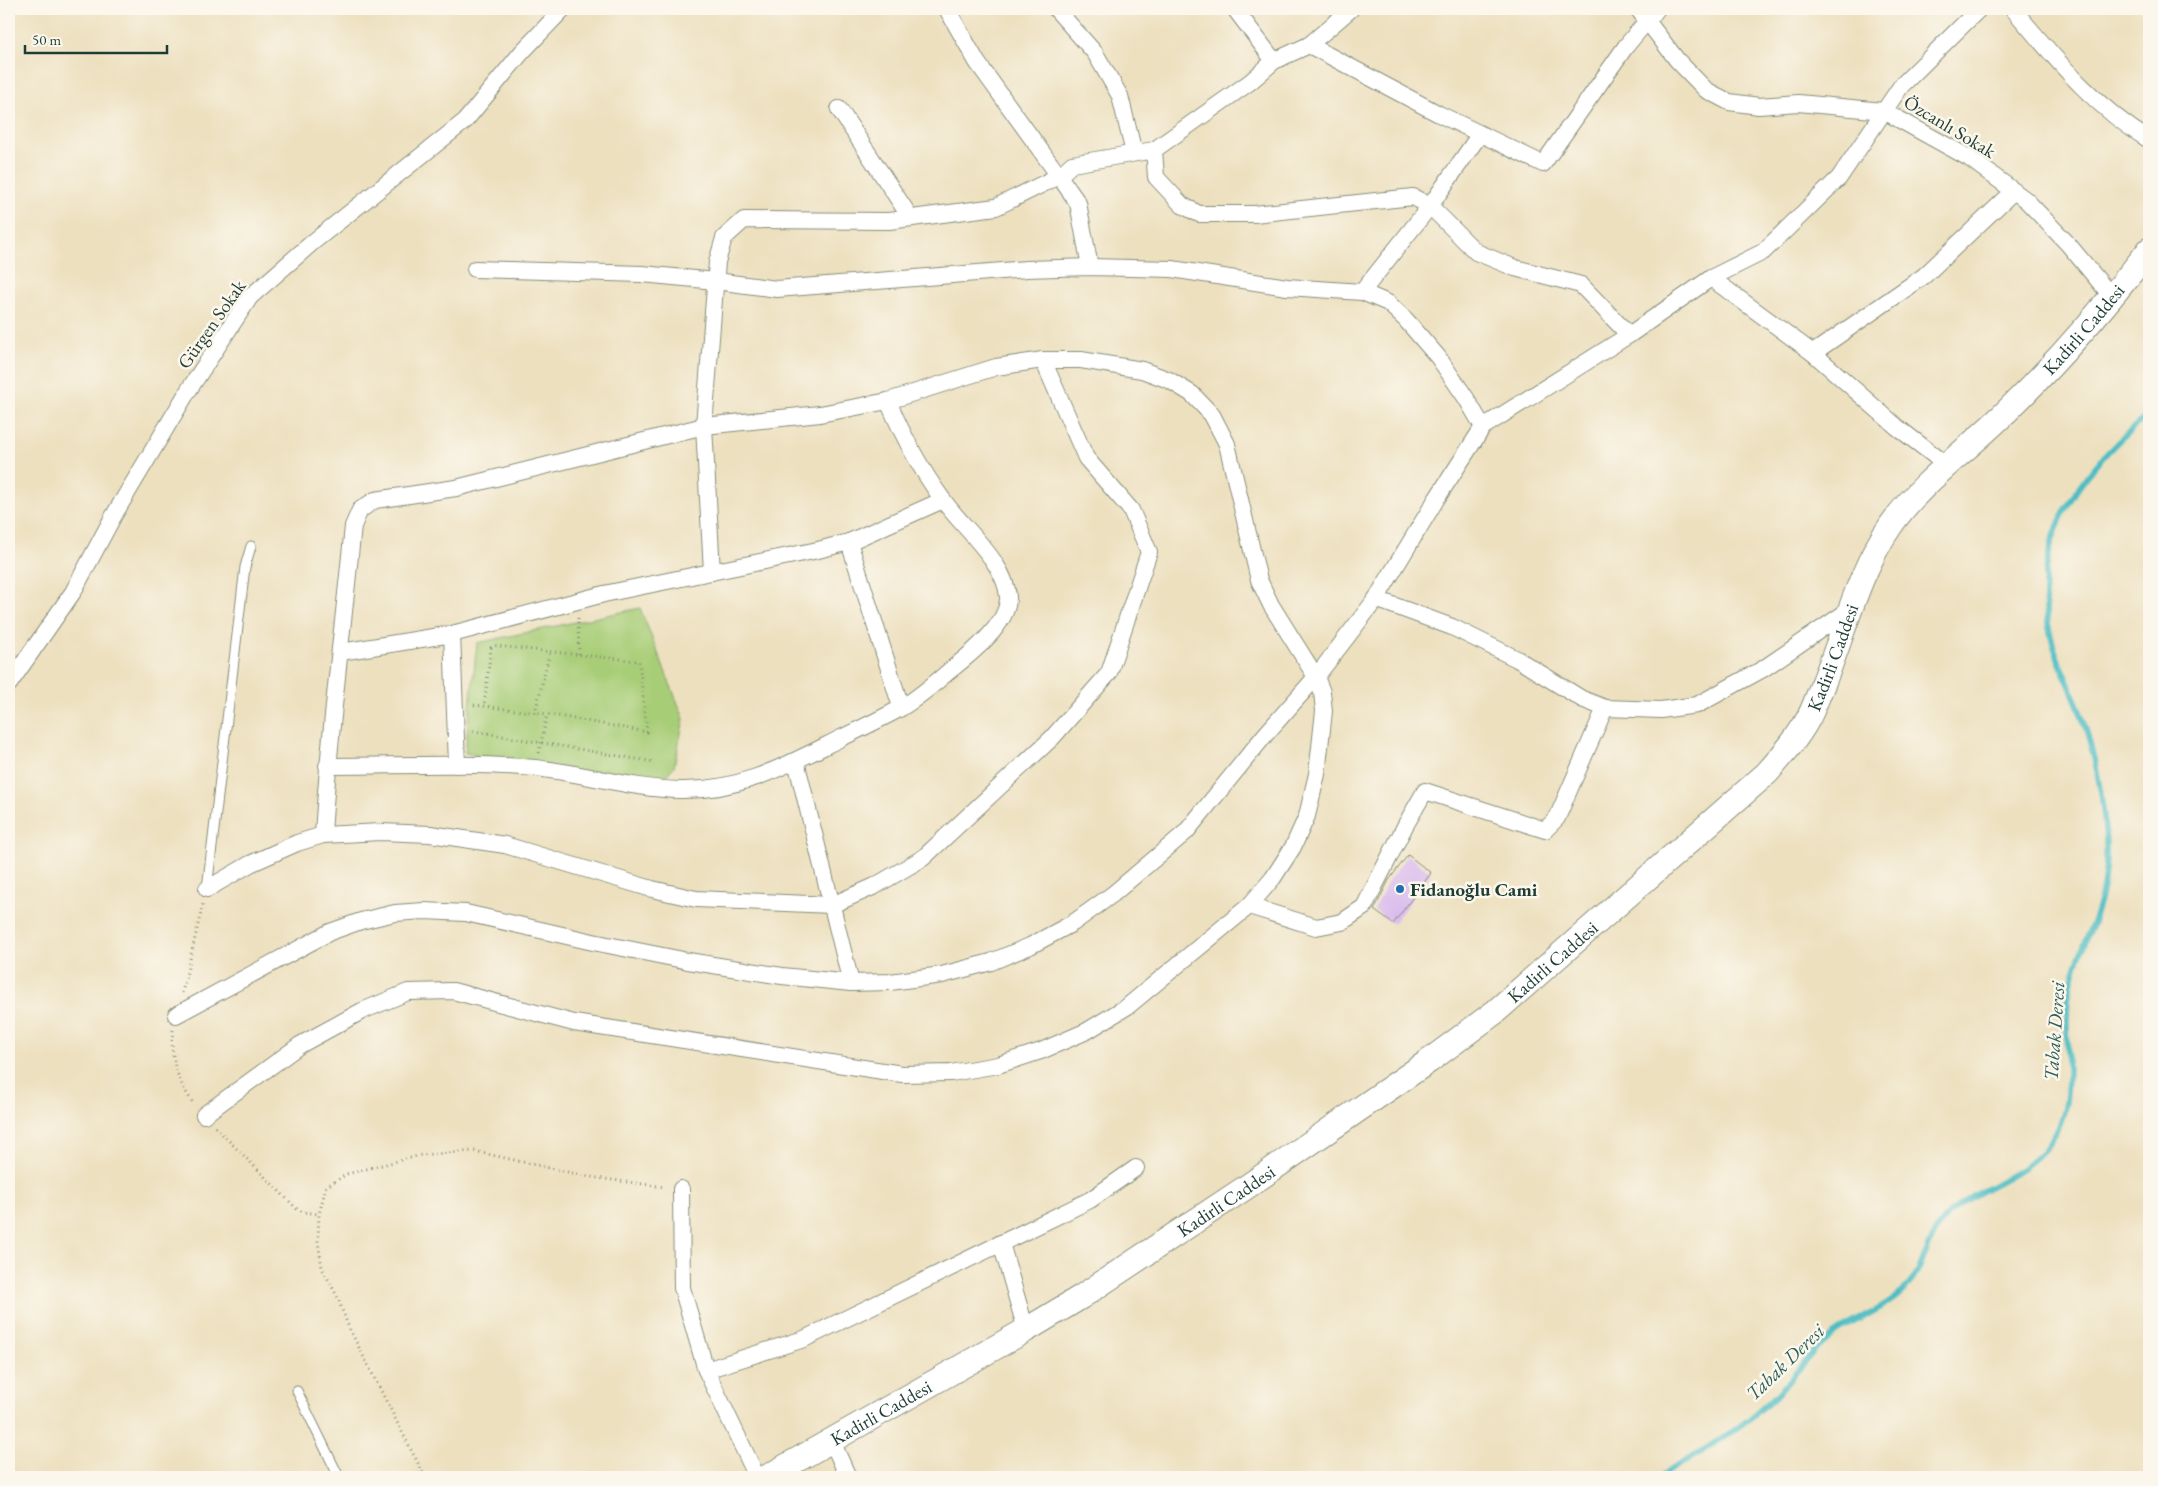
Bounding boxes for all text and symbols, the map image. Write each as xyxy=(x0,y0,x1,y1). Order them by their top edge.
scale bar xyxy=(25,22,168,54)
text: 50 m xyxy=(32,30,61,49)
street label: Özcanlı Sokak xyxy=(1899,89,2001,164)
street label: Gürgen Sokak xyxy=(172,274,252,374)
street label: Kadirli Caddesi xyxy=(2037,279,2130,380)
street label: Kadirli Caddesi xyxy=(1801,600,1864,715)
place label: Fidanoğlu Cami xyxy=(1410,877,1538,902)
marker: Fidanoğlu Cami xyxy=(1394,883,1406,895)
street label: Kadirli Caddesi xyxy=(1502,915,1604,1009)
water label: Tabak Deresi xyxy=(2038,979,2071,1081)
street label: Kadirli Caddesi xyxy=(1172,1159,1280,1243)
water label: Tabak Deresi xyxy=(1740,1317,1831,1406)
street label: Kadirli Caddesi xyxy=(826,1374,937,1451)

